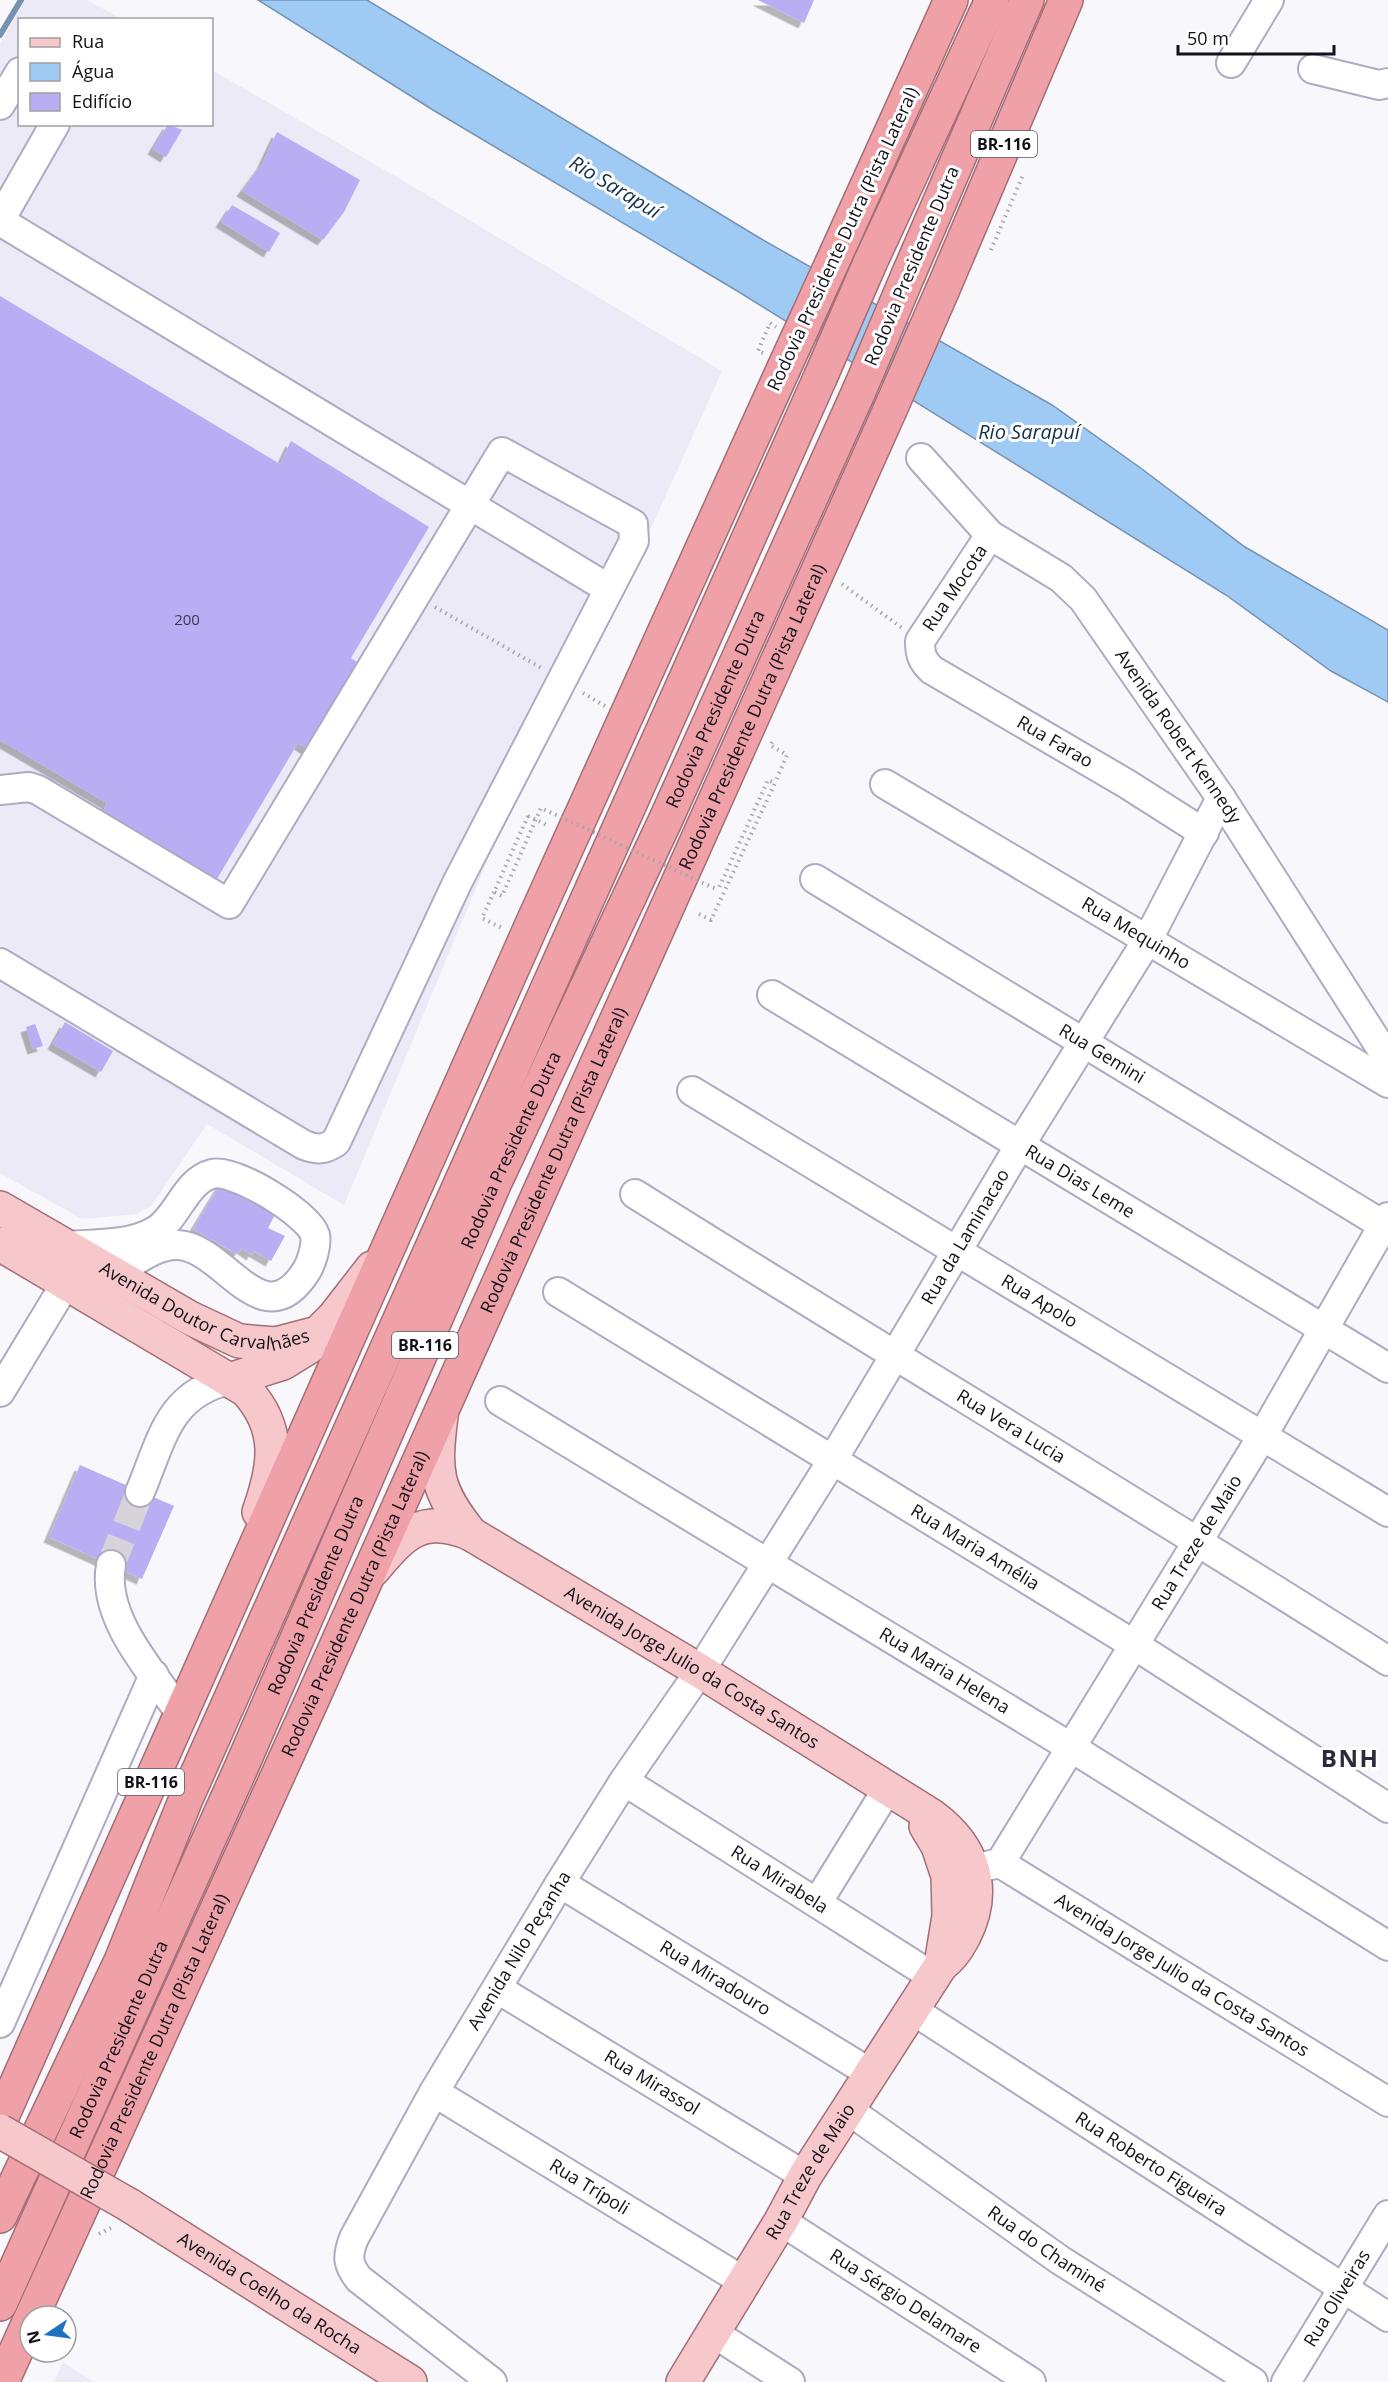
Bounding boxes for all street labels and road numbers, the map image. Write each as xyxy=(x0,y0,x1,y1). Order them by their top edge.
street label: Rodovia Presidente Dutra (Pista Lateral) xyxy=(763,84,923,394)
road number: BR-116 xyxy=(971,131,1037,157)
street label: Rodovia Presidente Dutra xyxy=(860,163,964,369)
street label: Rua Mocota xyxy=(916,539,992,635)
street label: Rodovia Presidente Dutra (Pista Lateral) xyxy=(673,560,831,873)
street label: Rodovia Presidente Dutra xyxy=(659,606,770,812)
street label: Avenida Robert Kennedy xyxy=(1110,644,1248,829)
street label: Rua Farao xyxy=(1013,709,1098,773)
street label: Rua Mequinho xyxy=(1078,891,1195,974)
street label: Rodovia Presidente Dutra (Pista Lateral) xyxy=(474,1003,632,1317)
street label: Rua Gemini xyxy=(1055,1017,1150,1088)
street label: Rodovia Presidente Dutra xyxy=(455,1047,566,1252)
street label: Rua Dias Leme xyxy=(1021,1138,1140,1223)
street label: Rua da Laminacao xyxy=(915,1164,1014,1308)
street label: Avenida Doutor Carvalhães xyxy=(96,1255,312,1356)
street label: Rua Apolo xyxy=(997,1268,1083,1333)
road number: BR-116 xyxy=(392,1332,458,1358)
street label: Rua Vera Lucia xyxy=(953,1383,1070,1468)
street label: Rodovia Presidente Dutra (Pista Lateral) xyxy=(275,1447,433,1760)
street label: Rua Treze de Maio xyxy=(1145,1470,1247,1614)
street label: Rodovia Presidente Dutra xyxy=(261,1492,369,1698)
street label: Rua Maria Amélia xyxy=(907,1498,1045,1595)
street label: Avenida Jorge Julio da Costa Santos xyxy=(561,1580,824,1754)
street label: Rua Maria Helena xyxy=(875,1621,1015,1719)
road number: BR-116 xyxy=(118,1769,184,1795)
street label: Rua Mirabela xyxy=(727,1839,833,1918)
street label: Avenida Nilo Peçanha xyxy=(461,1866,576,2034)
street label: Avenida Jorge Julio da Costa Santos xyxy=(1051,1887,1314,2062)
street label: Rodovia Presidente Dutra (Pista Lateral) xyxy=(74,1890,233,2203)
street label: Rua Miradouro xyxy=(656,1934,776,2020)
street label: Rodovia Presidente Dutra xyxy=(63,1936,173,2142)
street label: Rua Mirassol xyxy=(600,2044,704,2120)
street label: Rua Treze de Maio xyxy=(760,2098,860,2244)
street label: Rua Roberto Figueira xyxy=(1071,2105,1232,2221)
street label: Rua Trípoli xyxy=(545,2152,634,2220)
street label: Rua do Chaminé xyxy=(983,2200,1111,2297)
street label: Avenida Coelho da Rocha xyxy=(174,2226,366,2359)
street label: Rua Sérgio Delamare xyxy=(826,2243,986,2358)
street label: Rua Oliveiras xyxy=(1297,2245,1375,2351)

